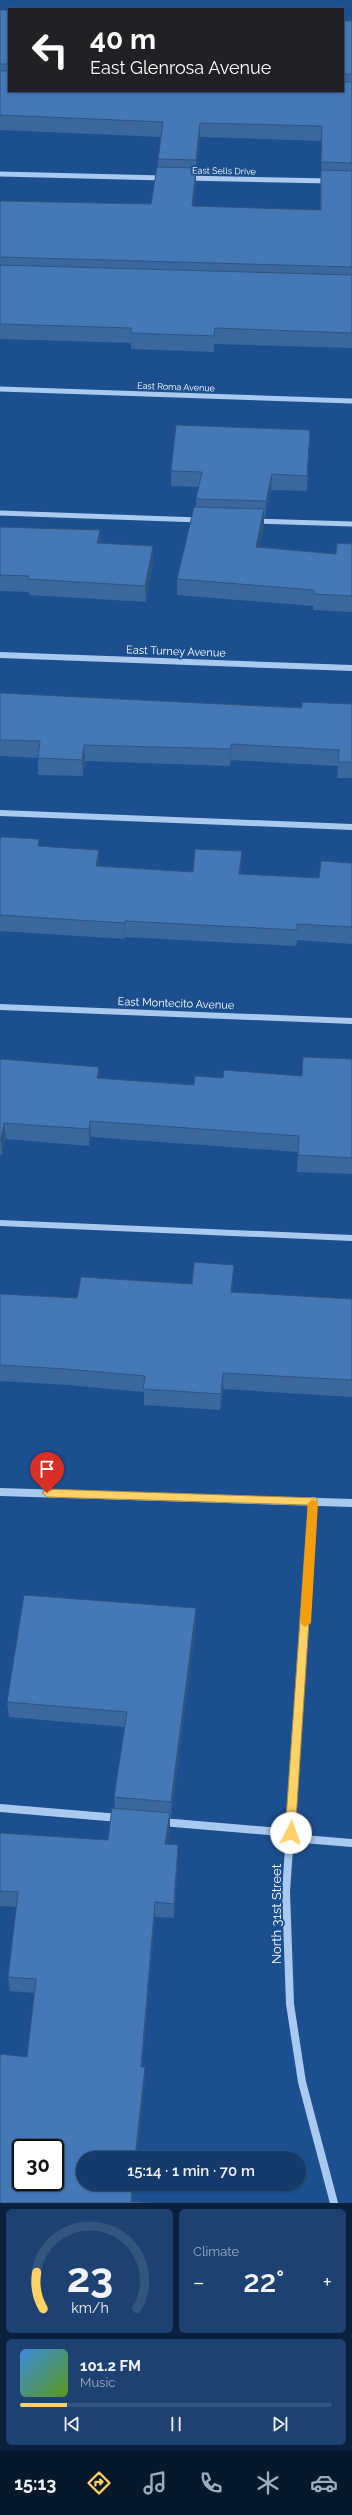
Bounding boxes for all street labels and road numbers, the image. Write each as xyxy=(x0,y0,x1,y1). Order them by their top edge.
street label: East Sells Drive xyxy=(192,165,257,177)
street label: East Roma Avenue xyxy=(137,381,216,393)
street label: East Turney Avenue xyxy=(126,643,227,660)
street label: East Montecito Avenue xyxy=(117,995,235,1012)
street label: North 31st Street xyxy=(269,1863,284,1964)

